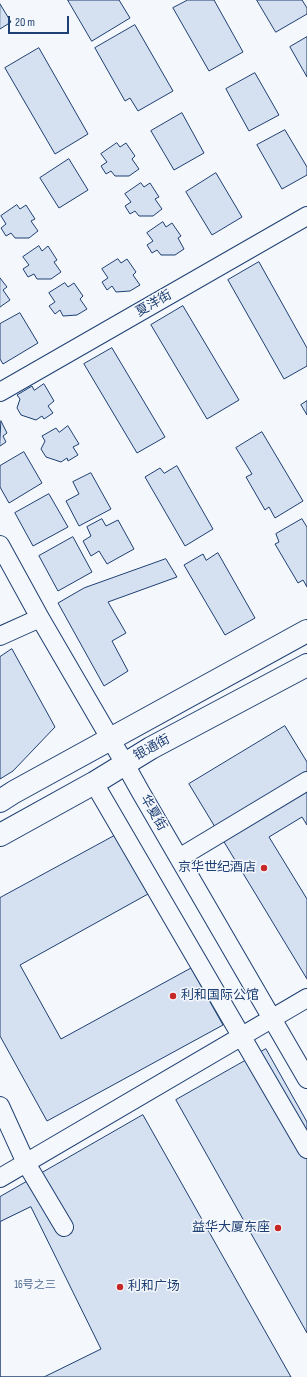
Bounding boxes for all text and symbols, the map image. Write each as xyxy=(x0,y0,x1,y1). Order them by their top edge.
scale bar xyxy=(10,8,71,34)
text: 20 m xyxy=(15,15,35,30)
street label: 夏洋街 xyxy=(133,287,175,321)
street label: 银通街 xyxy=(131,732,173,764)
street label: 华夏街 xyxy=(136,792,170,834)
place label: 京华世纪酒店 xyxy=(178,860,256,876)
marker: 京华世纪酒店 xyxy=(259,863,269,873)
place label: 利和国际公馆 xyxy=(181,988,259,1004)
marker: 利和国际公馆 xyxy=(168,991,178,1001)
place label: 益华大厦东座 xyxy=(192,1220,270,1236)
marker: 益华大厦东座 xyxy=(273,1223,283,1233)
house number: 16号之三 xyxy=(14,1278,56,1292)
place label: 利和广场 xyxy=(128,1279,180,1295)
marker: 利和广场 xyxy=(115,1282,125,1292)

